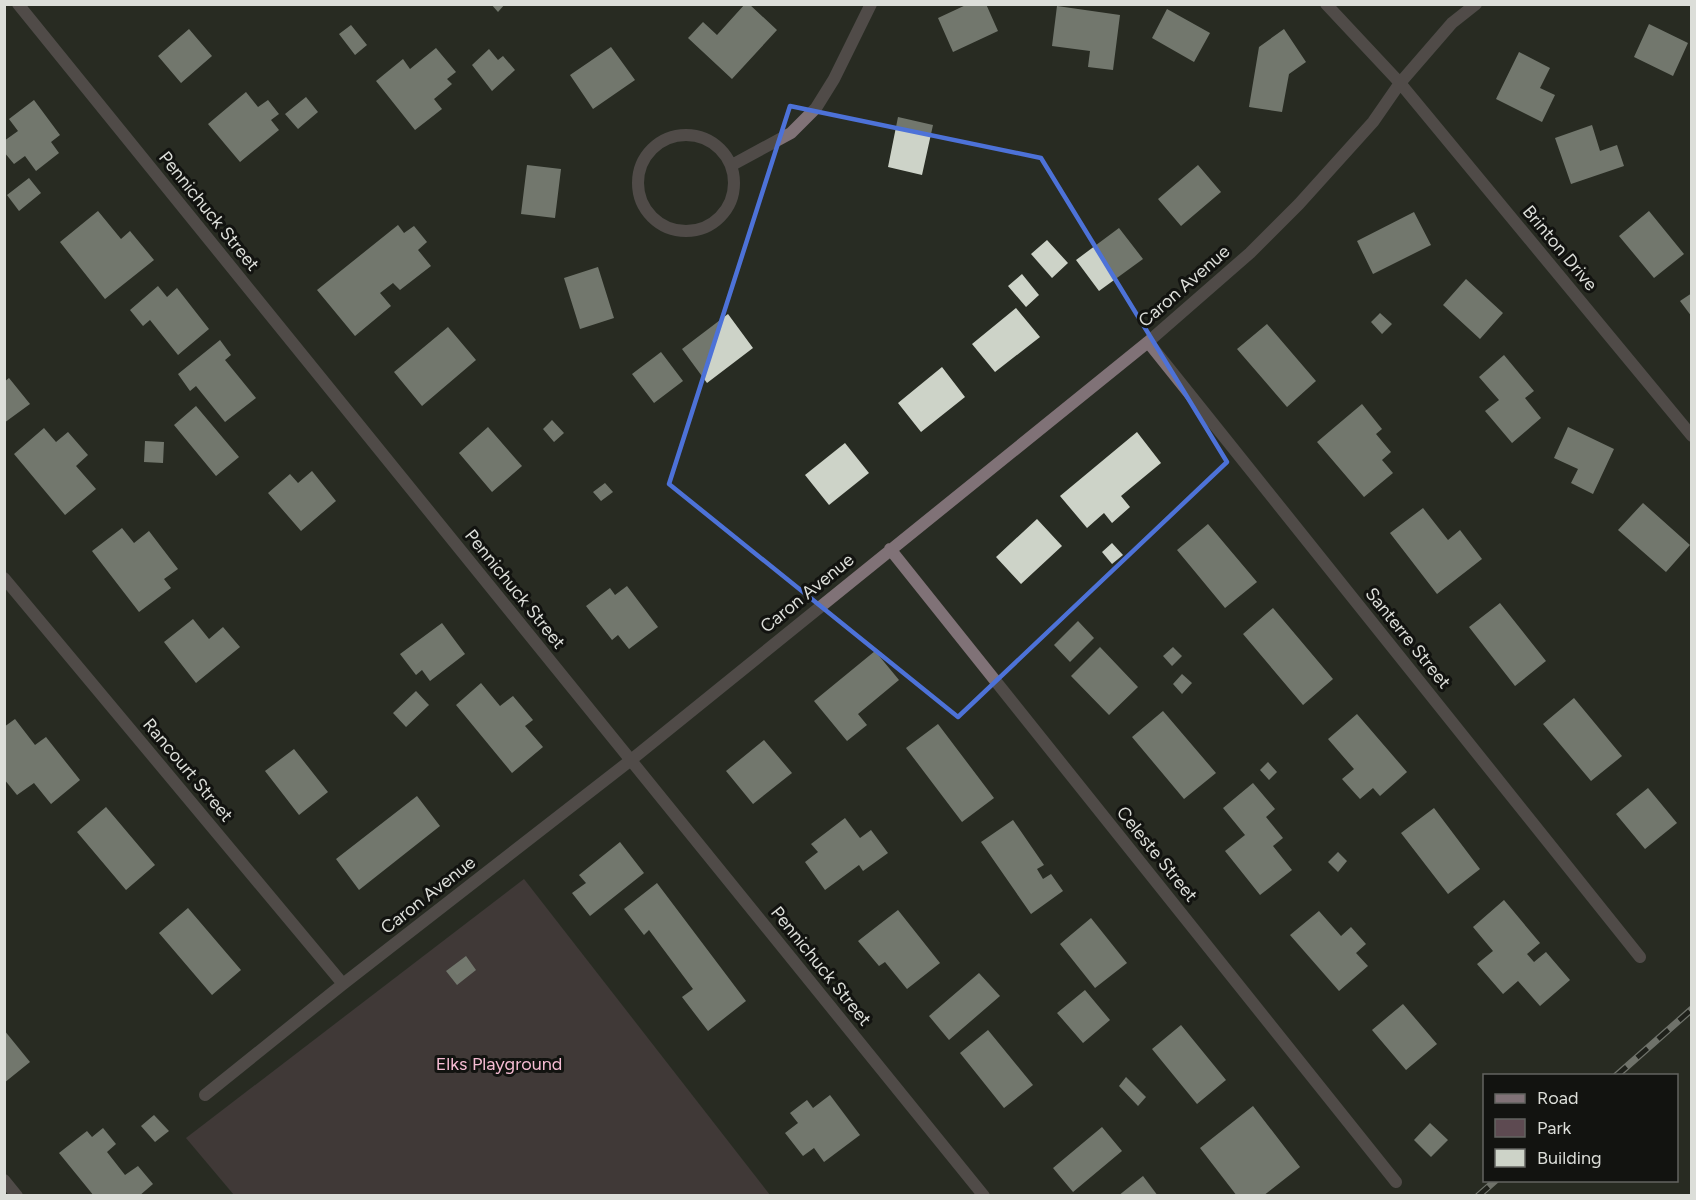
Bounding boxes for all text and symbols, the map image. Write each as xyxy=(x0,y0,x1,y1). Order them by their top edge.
street label: Pennichuck Street xyxy=(154,147,264,275)
street label: Brinton Drive xyxy=(1518,201,1602,295)
street label: Caron Avenue xyxy=(1134,240,1234,332)
street label: Pennichuck Street xyxy=(460,525,570,653)
street label: Caron Avenue xyxy=(756,548,858,637)
street label: Santerre Street xyxy=(1361,583,1456,693)
street label: Rancourt Street xyxy=(138,714,238,826)
street label: Celeste Street xyxy=(1112,802,1202,906)
street label: Caron Avenue xyxy=(376,851,480,939)
street label: Pennichuck Street xyxy=(766,902,876,1030)
park label: Elks Playground xyxy=(436,1053,562,1075)
legend xyxy=(1483,1074,1678,1182)
text: Road xyxy=(1537,1087,1578,1109)
text: Park xyxy=(1537,1117,1572,1139)
text: Building xyxy=(1537,1147,1602,1169)

